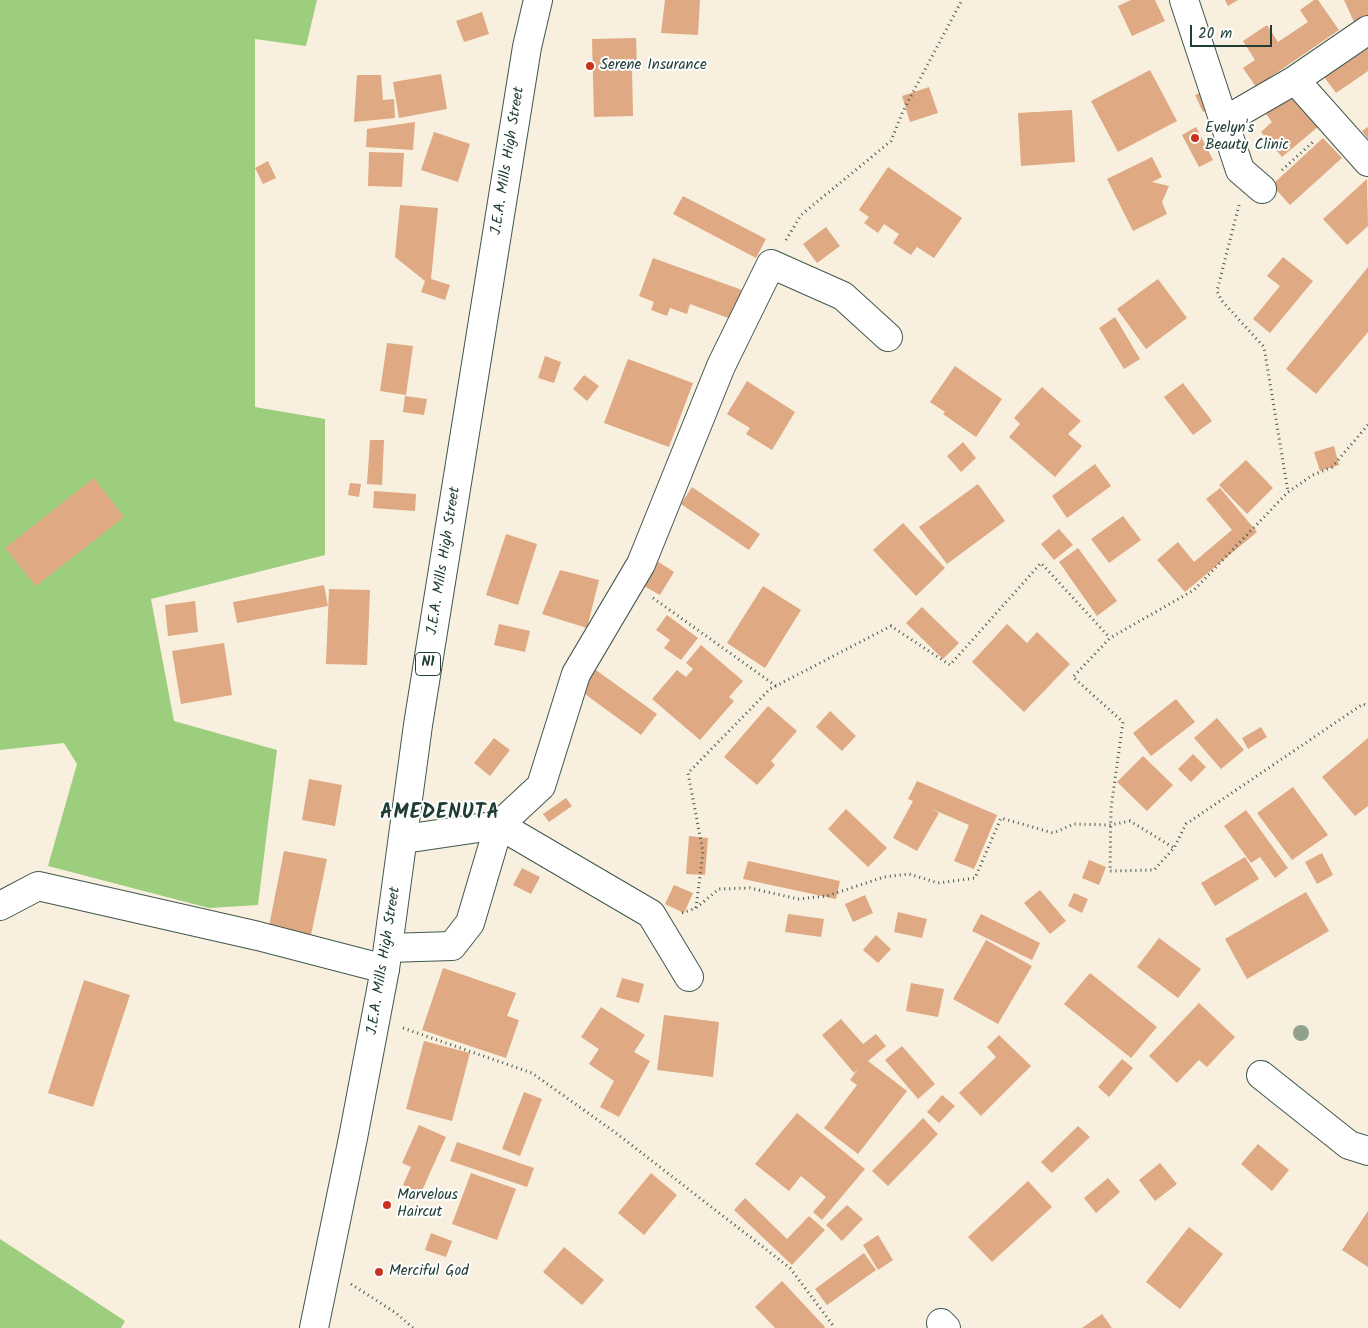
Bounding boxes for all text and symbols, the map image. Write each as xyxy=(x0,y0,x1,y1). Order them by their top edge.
scale bar xyxy=(1193,15,1276,47)
text: 20 m xyxy=(1198,22,1232,46)
place label: Serene Insurance xyxy=(600,57,707,75)
marker: Serene Insurance xyxy=(584,60,596,72)
street label: J.E.A. Mills High Street xyxy=(488,86,530,236)
place label: Evelyn's Beauty Clinic xyxy=(1205,120,1289,155)
marker: Evelyn's Beauty Clinic xyxy=(1189,132,1201,144)
street label: J.E.A. Mills High Street xyxy=(424,486,466,636)
road number: N1 xyxy=(416,652,440,676)
district label: AMEDENUTA xyxy=(379,803,501,827)
street label: J.E.A. Mills High Street xyxy=(364,886,406,1036)
place label: Marvelous Haircut xyxy=(397,1187,458,1222)
marker: Marvelous Haircut xyxy=(381,1199,393,1211)
place label: Merciful God xyxy=(389,1263,469,1281)
marker: Merciful God xyxy=(373,1266,385,1278)

